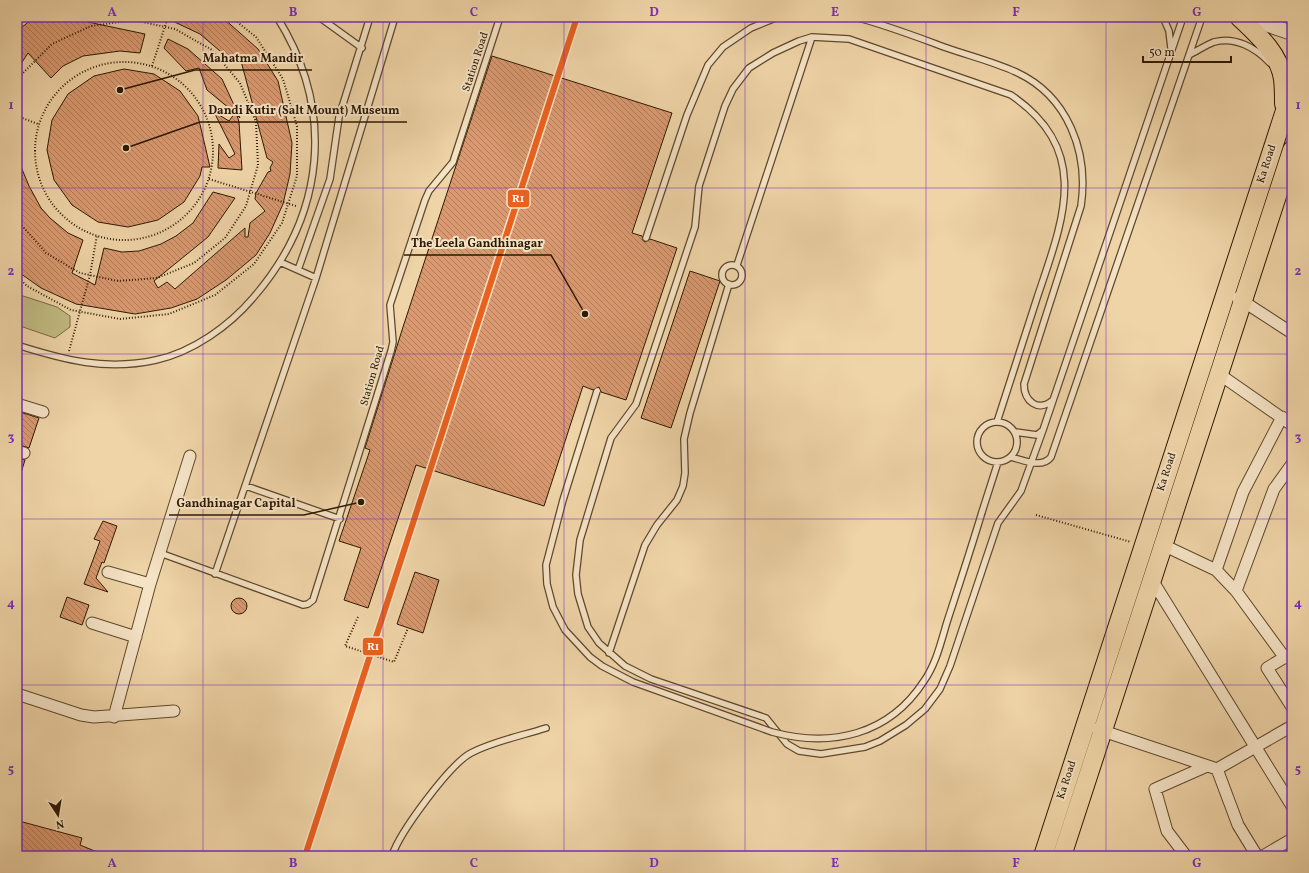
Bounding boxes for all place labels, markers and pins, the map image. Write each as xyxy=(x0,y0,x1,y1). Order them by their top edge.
callout: Mahatma Mandir xyxy=(195,46,312,70)
callout: Dandi Kutir (Salt Mount) Museum xyxy=(200,98,407,122)
callout: The Leela Gandhinagar xyxy=(404,231,551,255)
callout: Gandhinagar Capital xyxy=(169,491,304,515)

